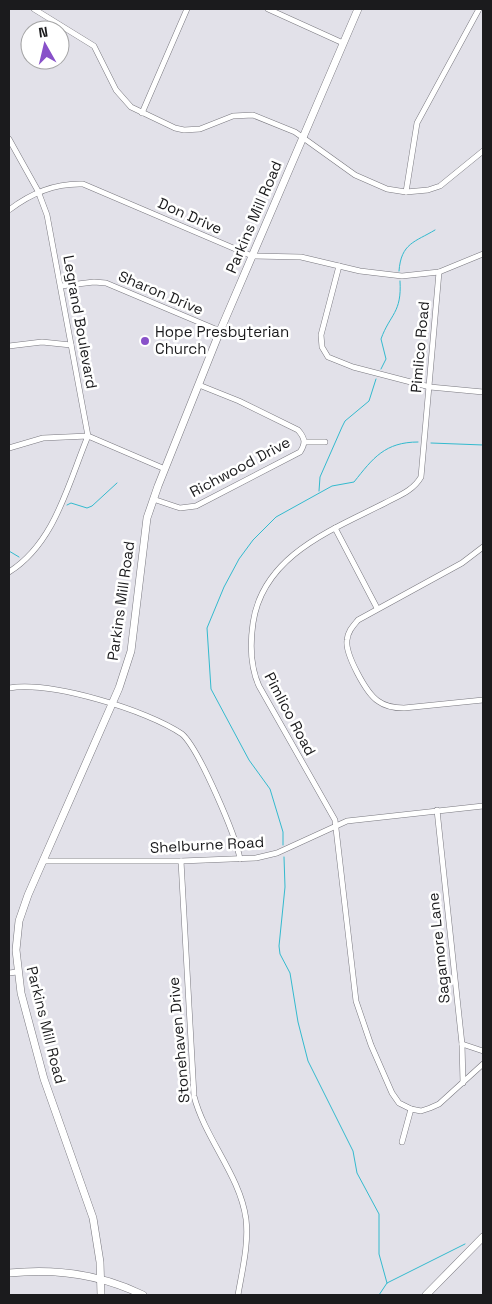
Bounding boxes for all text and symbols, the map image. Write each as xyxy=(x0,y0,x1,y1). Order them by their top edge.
north arrow xyxy=(20,20,70,70)
text: N xyxy=(37,23,49,42)
street label: Parkins Mill Road xyxy=(221,158,286,276)
street label: Don Drive xyxy=(155,193,225,238)
street label: Legrand Boulevard xyxy=(59,254,102,390)
street label: Sharon Drive xyxy=(116,266,207,319)
street label: Pimlico Road xyxy=(406,300,433,394)
place label: Hope Presbyterian Church xyxy=(155,322,289,358)
marker: Hope Presbyterian Church xyxy=(139,335,151,347)
street label: Richwood Drive xyxy=(186,432,293,501)
street label: Parkins Mill Road xyxy=(103,540,138,662)
street label: Pimlico Road xyxy=(260,669,320,759)
street label: Shelburne Road xyxy=(149,832,264,857)
street label: Sagamore Lane xyxy=(423,892,454,1004)
street label: Parkins Mill Road xyxy=(23,964,70,1086)
street label: Stonehaven Drive xyxy=(164,976,193,1104)

